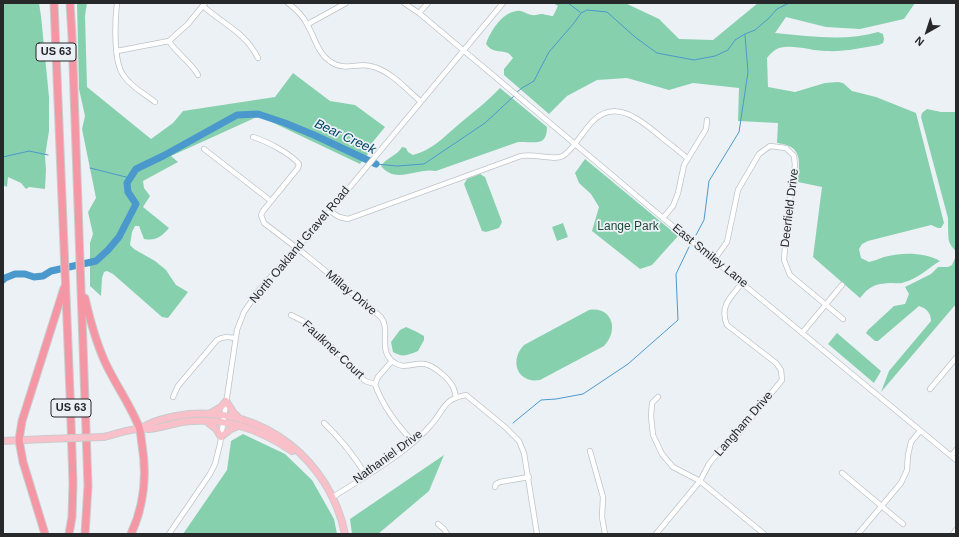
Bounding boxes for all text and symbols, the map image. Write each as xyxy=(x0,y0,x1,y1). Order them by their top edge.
north arrow xyxy=(907,12,947,52)
text: N xyxy=(913,34,926,48)
road number: US 63 xyxy=(36,43,76,61)
water label: Bear Creek xyxy=(312,116,378,158)
street label: Deerfield Drive xyxy=(778,168,802,248)
street label: North Oakland Gravel Road xyxy=(247,184,353,306)
park label: Lange Park xyxy=(597,220,659,234)
street label: East Smiley Lane xyxy=(669,221,751,291)
street label: Millay Drive xyxy=(323,268,379,318)
street label: Faulkner Court xyxy=(299,318,367,382)
street label: Langham Drive xyxy=(712,389,776,459)
road number: US 63 xyxy=(51,399,91,417)
street label: Nathaniel Drive xyxy=(351,427,425,487)

